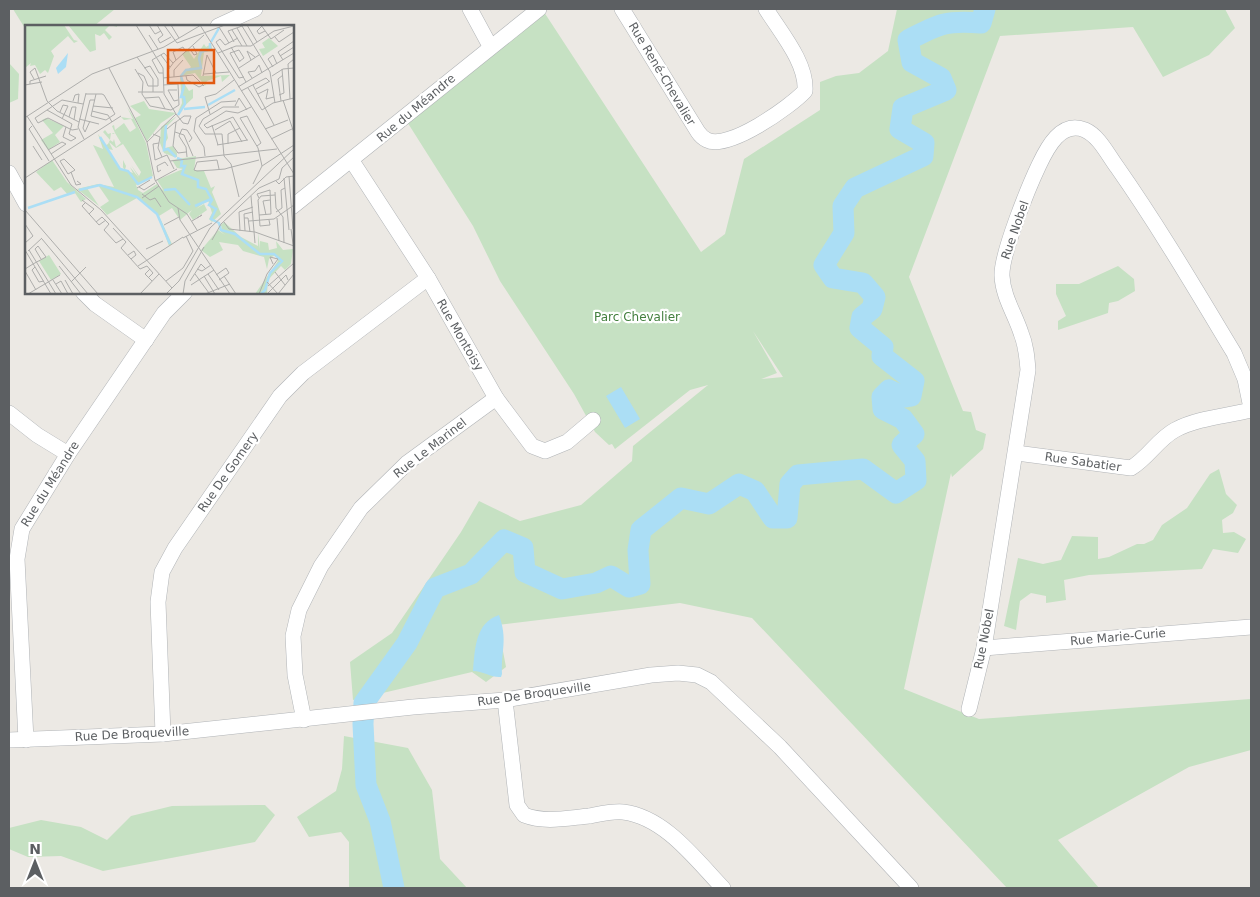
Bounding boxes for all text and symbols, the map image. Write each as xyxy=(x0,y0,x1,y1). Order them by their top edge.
street label: Rue René-Chevalier xyxy=(626,20,698,128)
inset map xyxy=(25,25,294,294)
street label: Rue du Méandre xyxy=(374,71,458,145)
street label: Rue Nobel xyxy=(998,199,1032,261)
street label: Rue Montoisy xyxy=(434,297,486,373)
park label: Parc Chevalier xyxy=(594,310,680,324)
street label: Rue Le Marinel xyxy=(391,415,469,481)
street label: Rue De Gomery xyxy=(195,429,261,515)
street label: Rue du Méandre xyxy=(18,439,82,529)
street label: Rue Sabatier xyxy=(1044,450,1122,474)
street label: Rue Nobel xyxy=(971,608,997,670)
street label: Rue Marie-Curie xyxy=(1070,626,1166,648)
street label: Rue De Broqueville xyxy=(476,679,592,709)
street label: Rue De Broqueville xyxy=(75,724,189,744)
north arrow xyxy=(10,837,60,887)
text: N xyxy=(29,841,41,857)

